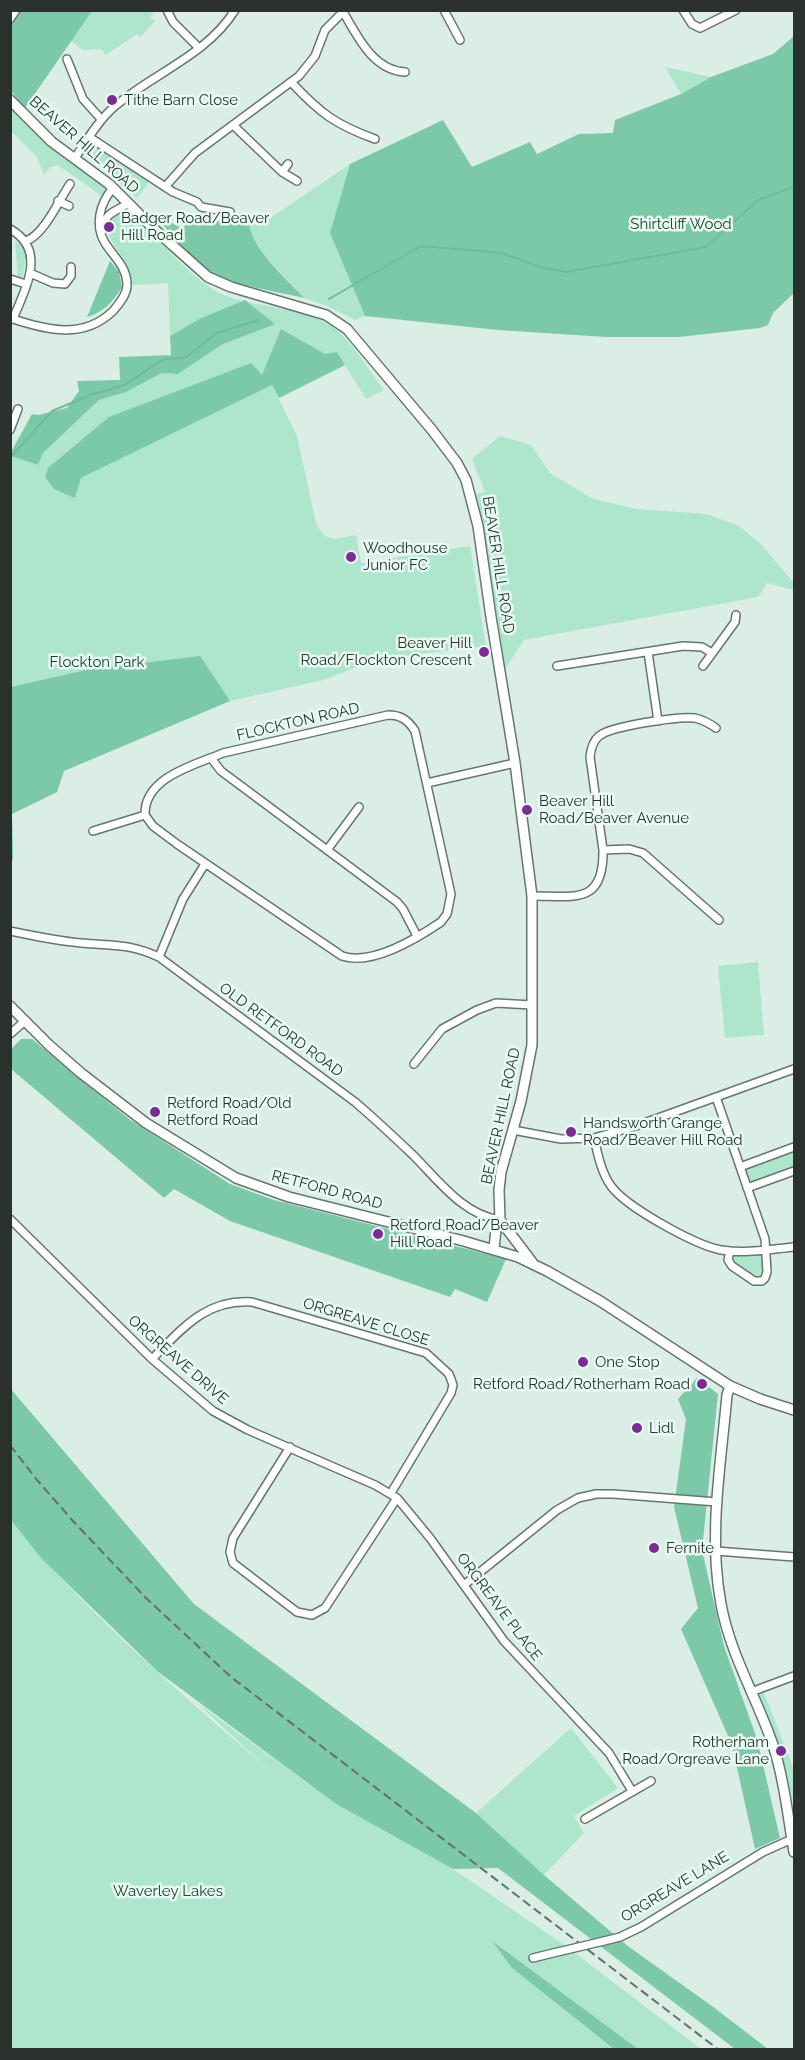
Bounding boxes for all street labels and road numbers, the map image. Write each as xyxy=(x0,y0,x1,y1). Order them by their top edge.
street label: BEAVER HILL ROAD xyxy=(26,93,142,197)
street label: BEAVER HILL ROAD xyxy=(478,495,518,635)
street label: FLOCKTON ROAD xyxy=(235,699,361,745)
street label: OLD RETFORD ROAD xyxy=(216,979,346,1081)
street label: BEAVER HILL ROAD xyxy=(478,1046,524,1186)
street label: RETFORD ROAD xyxy=(270,1167,384,1213)
street label: ORGREAVE CLOSE xyxy=(301,1294,431,1350)
street label: ORGREAVE DRIVE xyxy=(124,1312,232,1408)
street label: ORGREAVE PLACE xyxy=(453,1550,545,1664)
street label: ORGREAVE LANE xyxy=(618,1848,732,1926)

